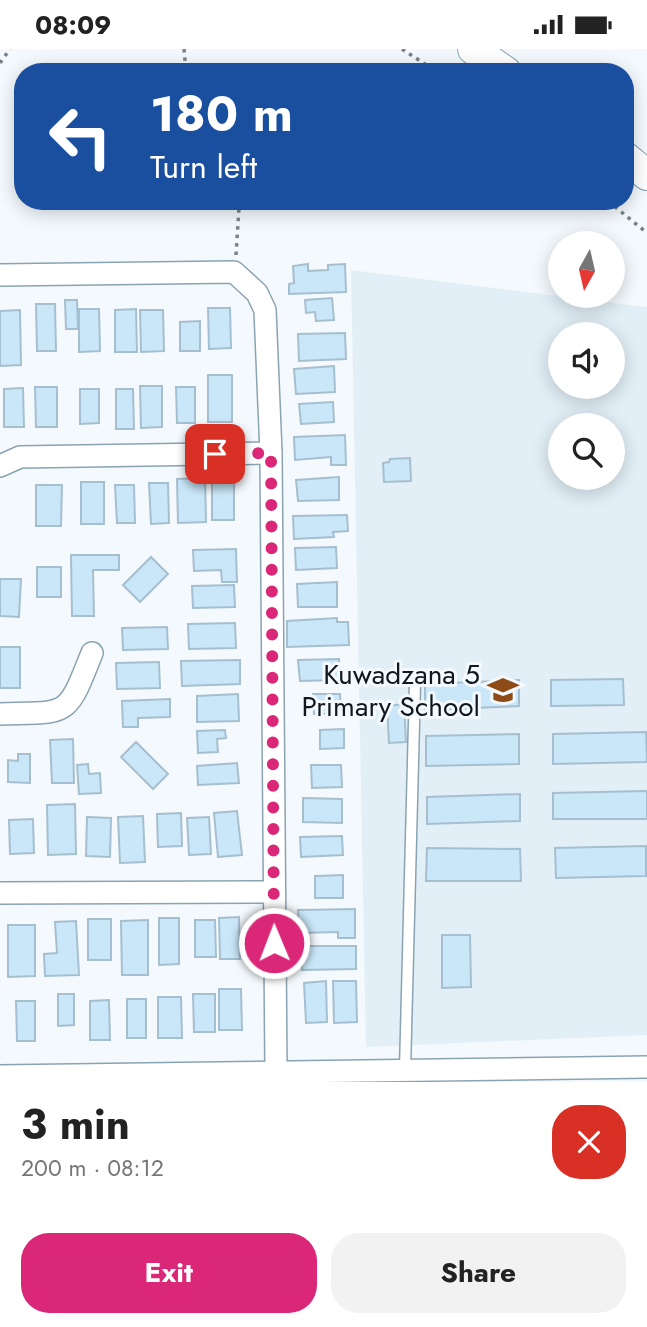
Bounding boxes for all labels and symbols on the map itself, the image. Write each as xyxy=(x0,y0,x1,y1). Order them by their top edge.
north arrow xyxy=(548,231,625,308)
pin xyxy=(185,424,245,484)
place label: Kuwadzana 5 Primary School xyxy=(301,654,480,727)
school or university icon: Kuwadzana 5 Primary School xyxy=(486,673,520,707)
position arrow xyxy=(237,906,311,980)

